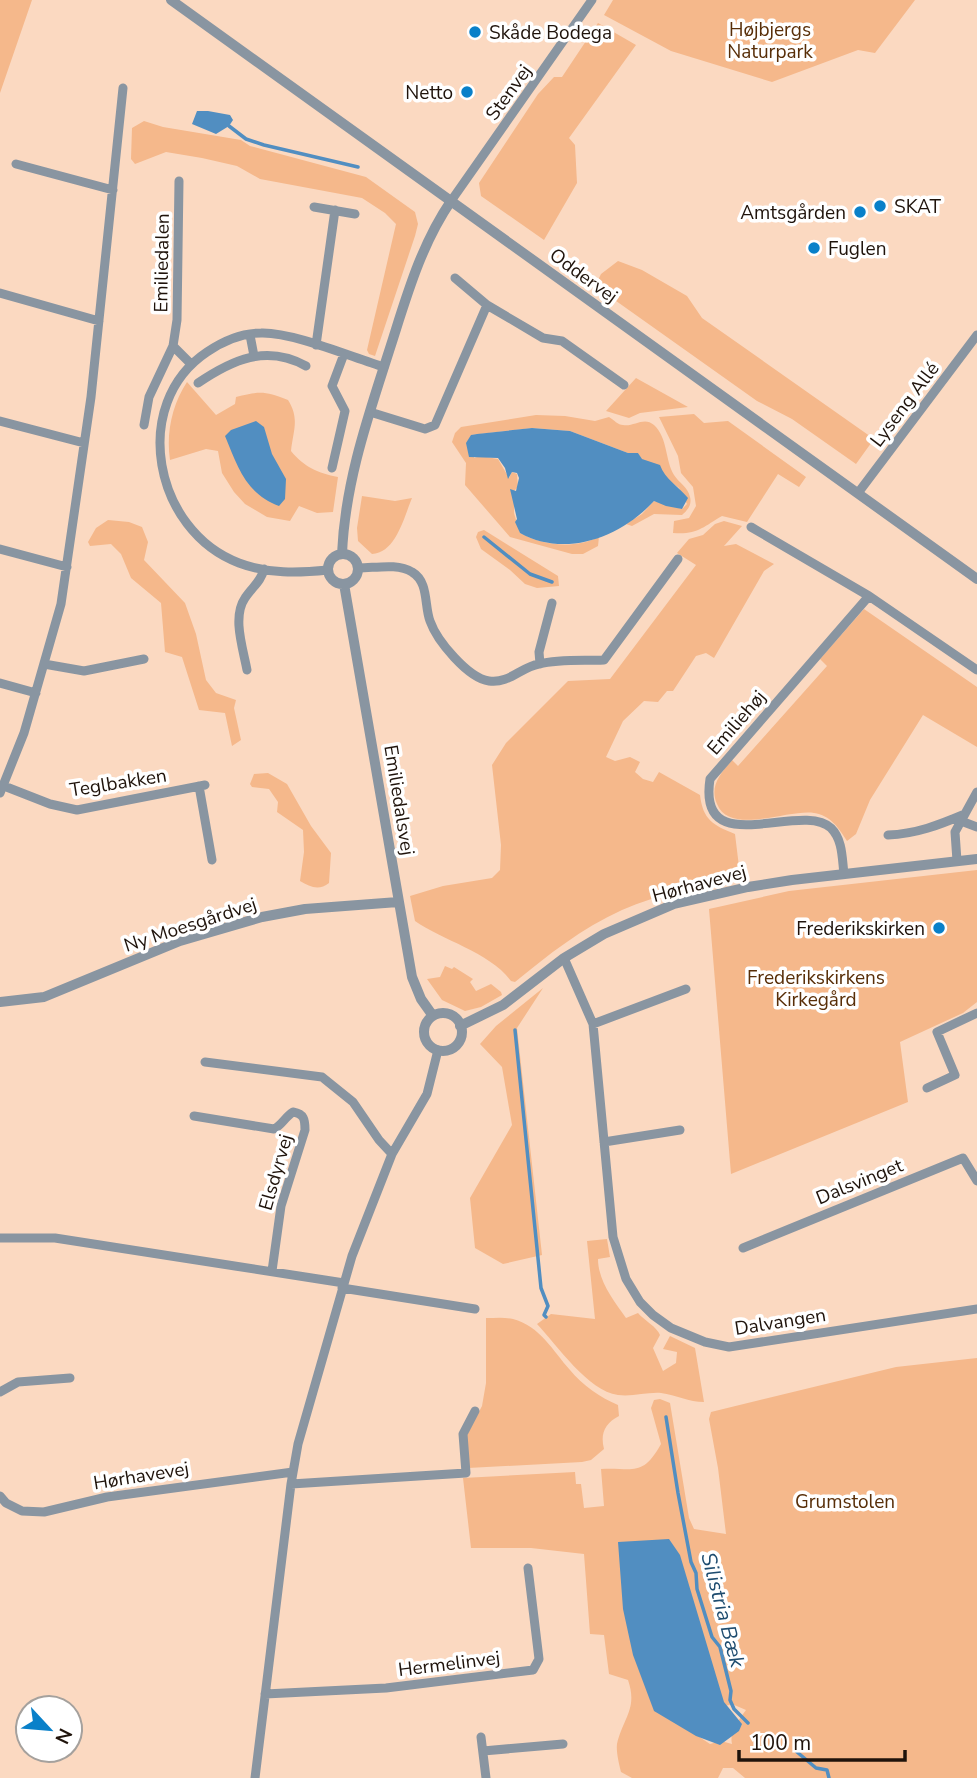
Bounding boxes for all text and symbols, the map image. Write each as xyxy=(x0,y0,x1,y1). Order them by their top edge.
park label: Højbjergs Naturpark xyxy=(727,17,813,65)
place label: Skåde Bodega xyxy=(489,20,612,46)
marker: Skåde Bodega xyxy=(467,24,483,40)
street label: Stenvej xyxy=(480,59,538,126)
place label: Netto xyxy=(405,80,453,106)
marker: Netto xyxy=(459,84,475,100)
place label: SKAT xyxy=(894,194,941,220)
marker: SKAT xyxy=(872,198,888,214)
place label: Amtsgården xyxy=(740,200,846,226)
marker: Amtsgården xyxy=(852,204,868,220)
street label: Emiliedalen xyxy=(148,213,176,313)
place label: Fuglen xyxy=(828,236,886,262)
marker: Fuglen xyxy=(806,240,822,256)
street label: Oddervej xyxy=(544,242,623,309)
street label: Lyseng Allé xyxy=(864,357,945,452)
street label: Emiliehøj xyxy=(701,685,772,761)
street label: Emiliedalsvej xyxy=(377,743,421,857)
street label: Teglbakken xyxy=(68,763,168,803)
street label: Hørhavevej xyxy=(649,859,749,909)
street label: Ny Moesgårdvej xyxy=(121,891,260,959)
place label: Frederikskirken xyxy=(796,916,925,942)
marker: Frederikskirken xyxy=(931,920,947,936)
park label: Frederikskirkens Kirkegård xyxy=(747,965,885,1013)
street label: Elsdyrvej xyxy=(253,1131,299,1213)
street label: Dalsvinget xyxy=(812,1153,907,1211)
street label: Dalvangen xyxy=(733,1302,828,1342)
street label: Hørhavevej xyxy=(91,1456,191,1496)
park label: Grumstolen xyxy=(795,1489,895,1515)
water label: Silistria Bæk xyxy=(694,1549,752,1671)
street label: Hermelinvej xyxy=(397,1645,502,1683)
north arrow xyxy=(14,1694,84,1764)
scale bar xyxy=(739,1718,905,1762)
text: N xyxy=(49,1724,78,1748)
text: 100 m xyxy=(750,1729,811,1757)

